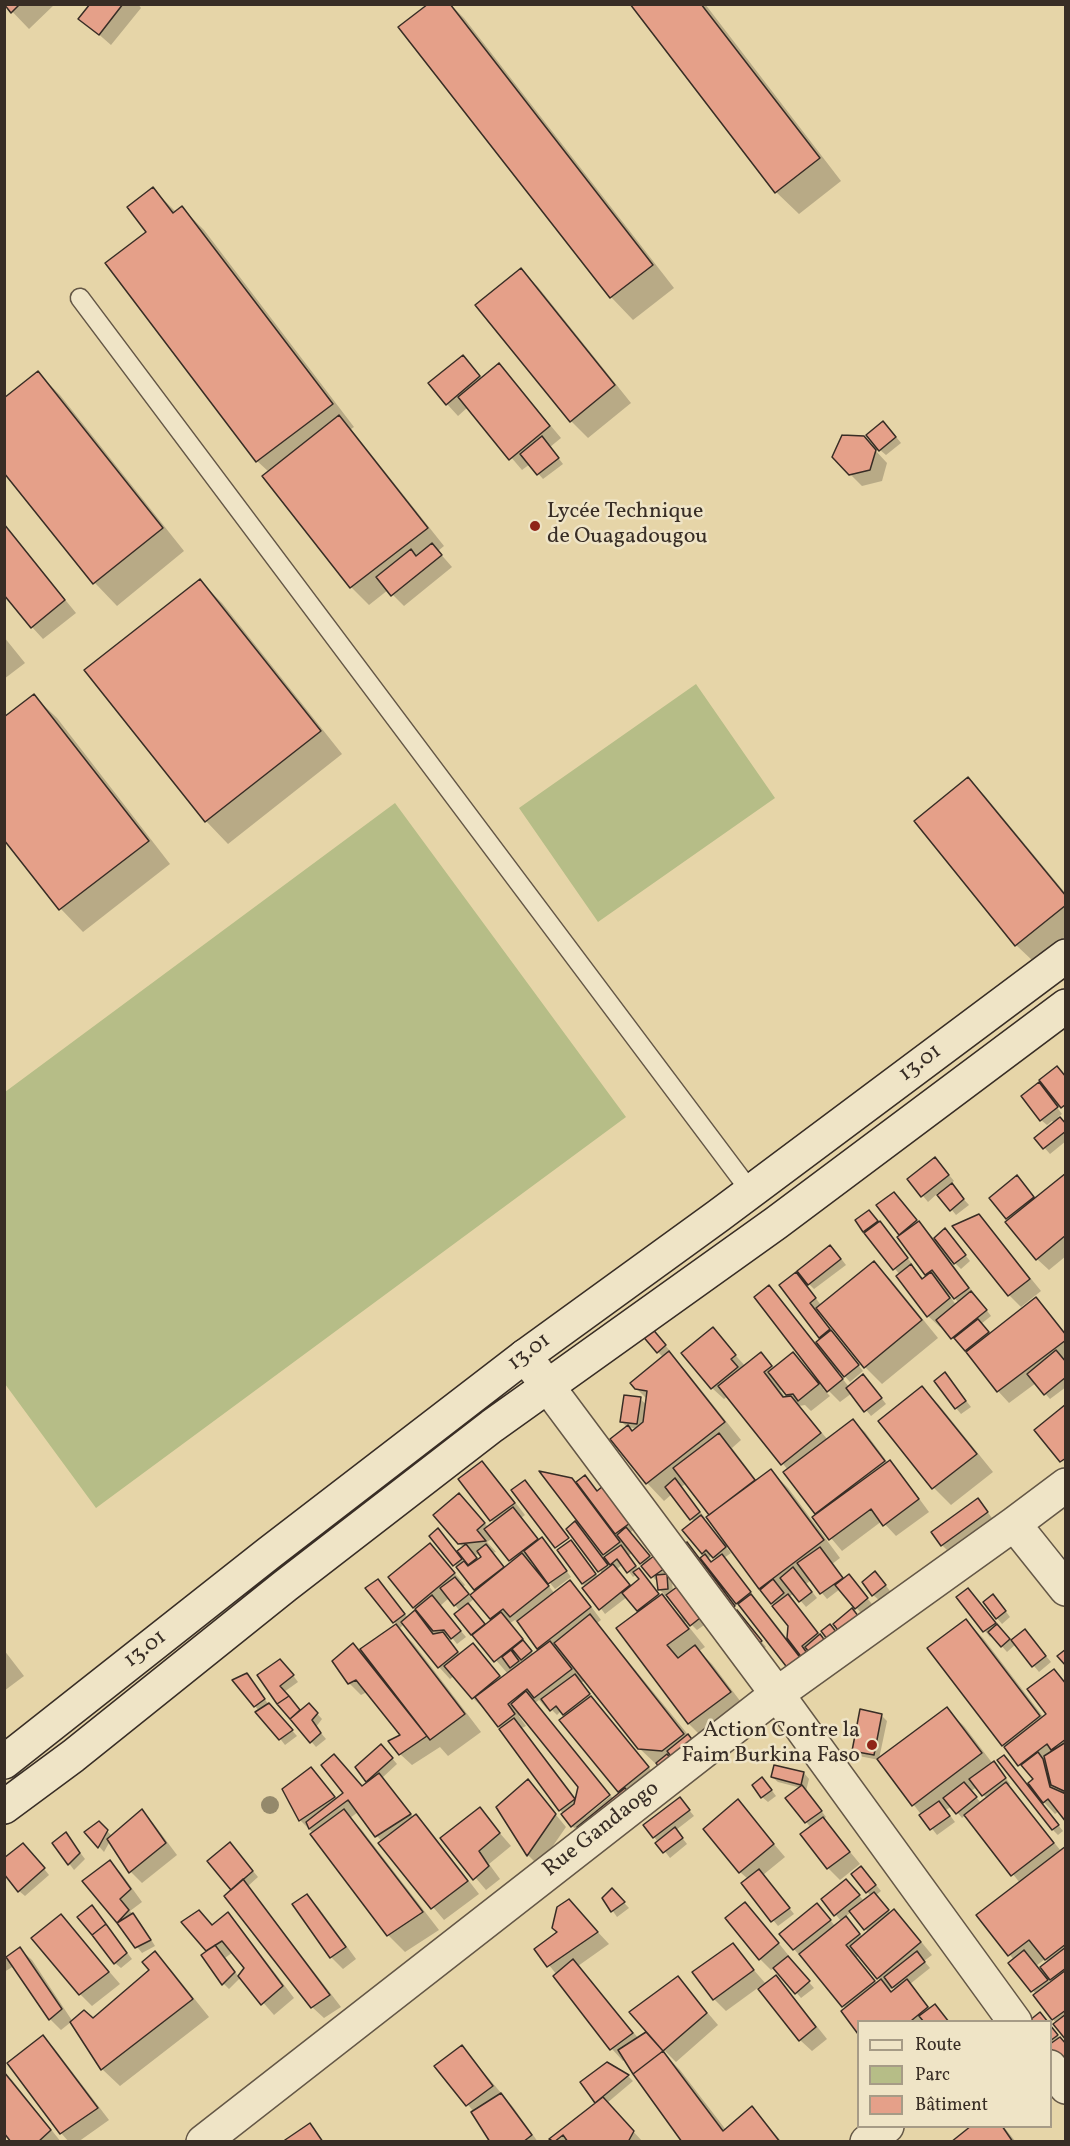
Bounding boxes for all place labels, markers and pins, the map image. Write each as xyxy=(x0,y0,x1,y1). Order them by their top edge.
place label: Lycée Technique de Ouagadougou xyxy=(547,500,708,552)
marker: Lycée Technique de Ouagadougou xyxy=(528,519,542,533)
place label: Action Contre la Faim Burkina Faso xyxy=(682,1719,860,1771)
marker: Action Contre la Faim Burkina Faso xyxy=(865,1738,879,1752)

